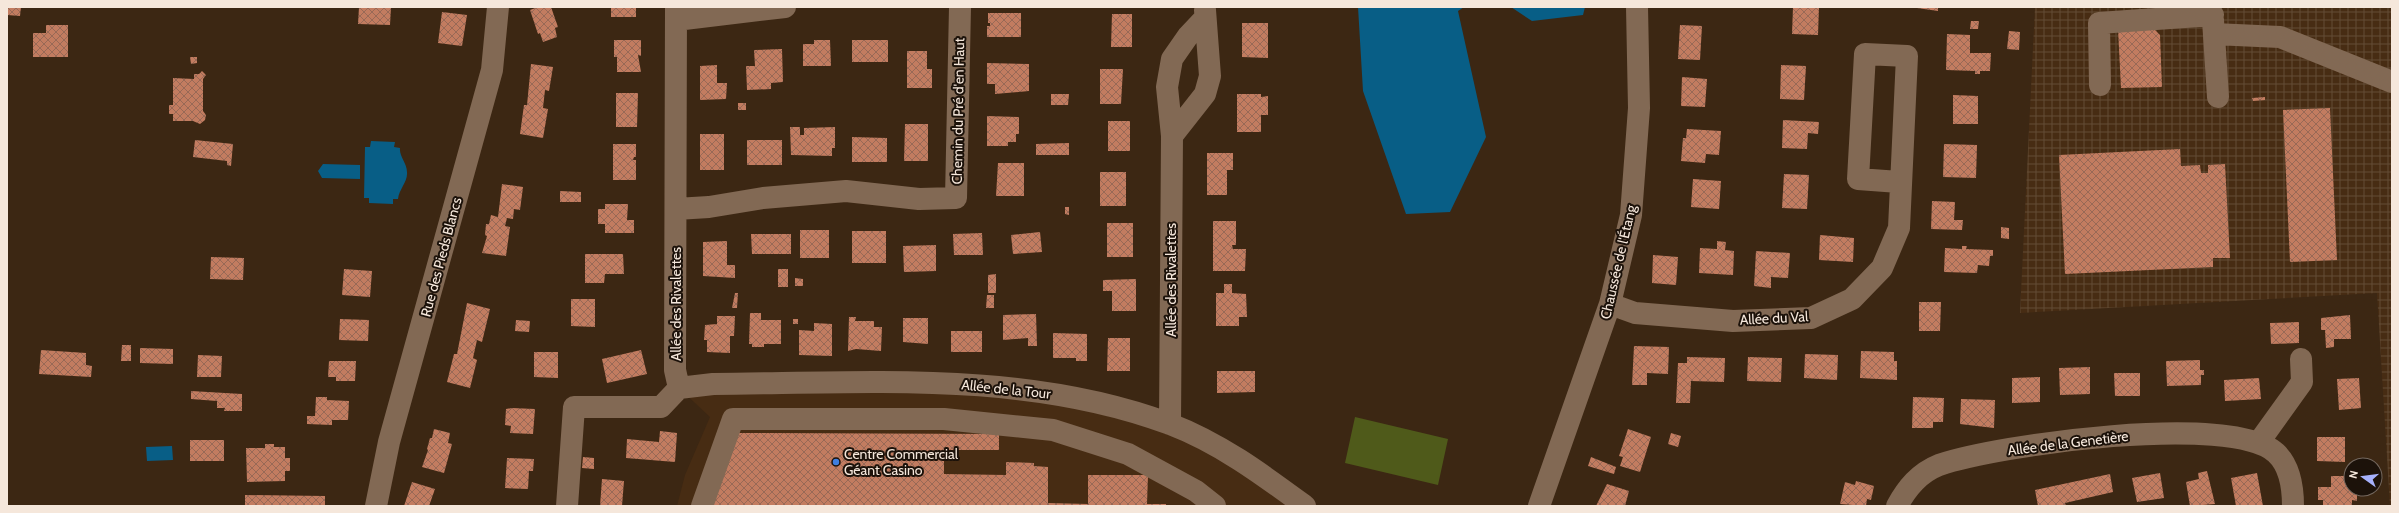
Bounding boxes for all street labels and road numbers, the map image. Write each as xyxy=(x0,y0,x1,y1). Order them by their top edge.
street label: Chemin du Pré d'en Haut xyxy=(948,37,968,185)
street label: Rue des Pieds Blancs xyxy=(416,195,466,319)
street label: Chaussée de l'Étang xyxy=(1596,202,1640,321)
street label: Allée des Rivalettes xyxy=(1162,223,1180,337)
street label: Allée des Rivalettes xyxy=(667,247,685,361)
street label: Allée du Val xyxy=(1739,307,1810,329)
street label: Allée de la Tour xyxy=(960,375,1052,403)
street label: Allée de la Genetière xyxy=(2007,427,2129,459)

